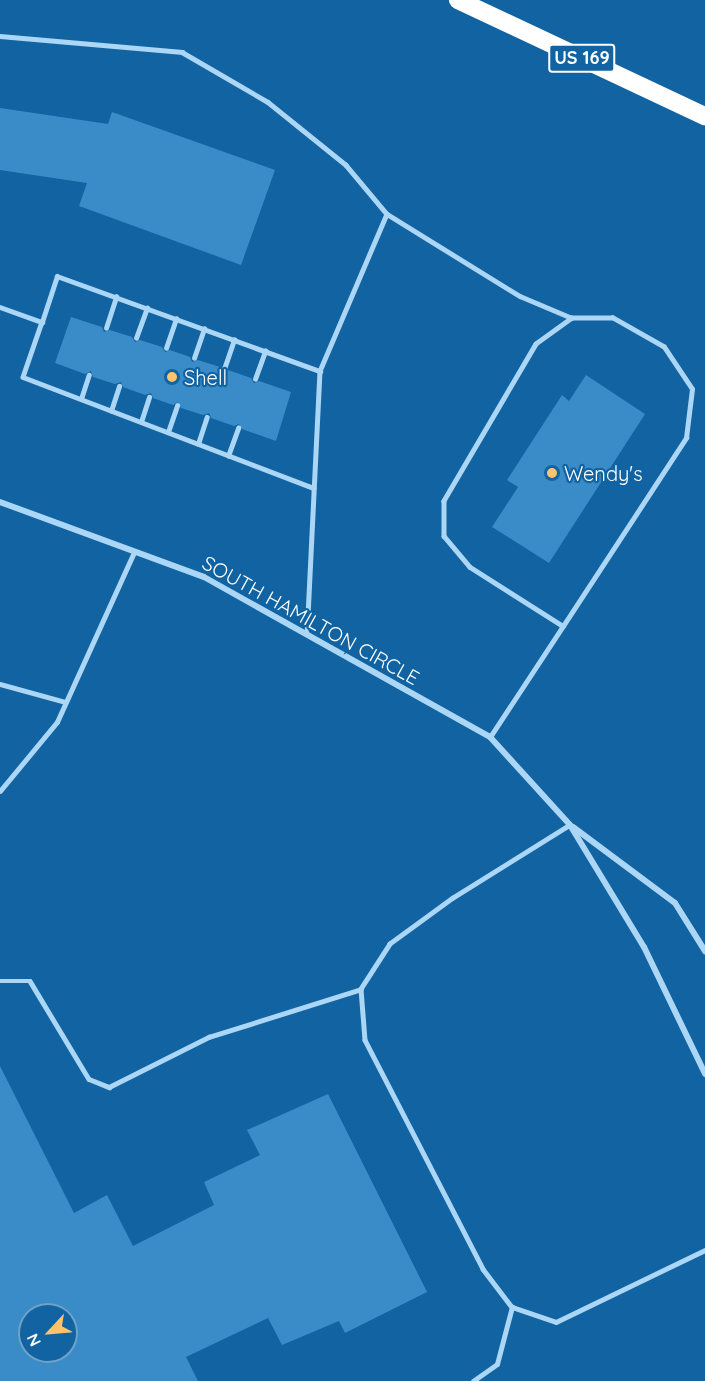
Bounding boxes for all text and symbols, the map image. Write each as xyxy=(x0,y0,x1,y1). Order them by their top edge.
road number: US 169 xyxy=(548,43,616,73)
place label: Shell xyxy=(184,365,227,389)
marker: Shell xyxy=(165,370,179,384)
place label: Wendy's xyxy=(564,461,643,485)
marker: Wendy's xyxy=(545,466,559,480)
street label: SOUTH HAMILTON CIRCLE xyxy=(198,550,424,690)
north arrow xyxy=(18,1303,78,1363)
text: N xyxy=(22,1330,45,1350)

